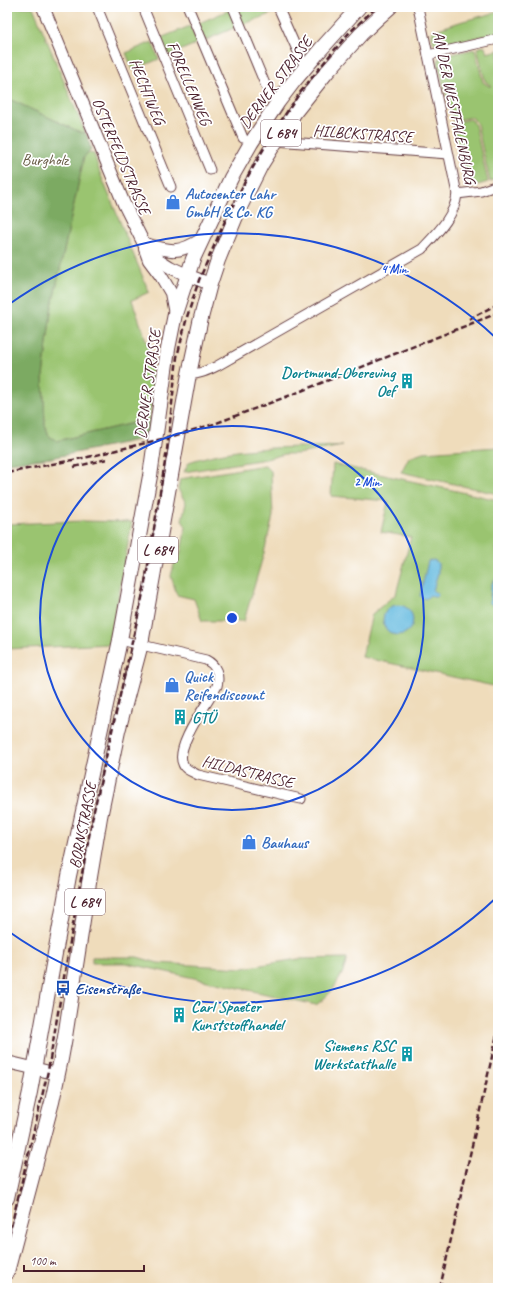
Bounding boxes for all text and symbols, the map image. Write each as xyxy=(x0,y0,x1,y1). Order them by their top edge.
street label: AN DER WESTFALENBURG xyxy=(428,29,480,187)
street label: DERNER STRASSE xyxy=(235,31,318,133)
street label: FORELLENWEG xyxy=(162,38,217,130)
street label: HECHTWEG xyxy=(125,55,170,129)
street label: OSTERFELDSTRASSE xyxy=(87,95,156,220)
road number: L 684 xyxy=(261,120,301,146)
street label: HILBCKSTRASSE xyxy=(313,121,416,148)
park label: Burgholz xyxy=(22,150,70,170)
place label: Autocenter Lahr GmbH & Co. KG xyxy=(185,184,278,222)
shop icon: Autocenter Lahr GmbH & Co. KG xyxy=(164,193,182,211)
text: 4 Min. xyxy=(381,261,409,277)
street label: DERNER STRASSE xyxy=(130,326,166,440)
place label: Dortmund-Obereving Oef xyxy=(281,363,399,401)
building icon: Dortmund-Obereving Oef xyxy=(398,372,416,390)
text: 2 Min. xyxy=(354,474,382,490)
road number: L 684 xyxy=(138,537,178,563)
centre of rings xyxy=(225,611,239,625)
place label: Quick Reifendiscount xyxy=(184,667,265,705)
shop icon: Quick Reifendiscount xyxy=(163,676,181,694)
building icon: GTÜ xyxy=(171,708,189,726)
place label: GTÜ xyxy=(192,708,218,728)
street label: HILDASTRASSE xyxy=(200,751,298,794)
street label: BORNSTRASSE xyxy=(65,778,102,870)
shop icon: Bauhaus xyxy=(240,833,258,851)
place label: Bauhaus xyxy=(261,833,311,853)
road number: L 684 xyxy=(65,889,105,915)
bus stop icon: Eisenstraße xyxy=(54,979,72,997)
place label: Eisenstraße xyxy=(75,979,142,999)
place label: Carl Spaeter Kunststoffhandel xyxy=(191,997,286,1035)
building icon: Carl Spaeter Kunststoffhandel xyxy=(170,1006,188,1024)
place label: Siemens RSC Werkstatthalle xyxy=(313,1036,397,1074)
building icon: Siemens RSC Werkstatthalle xyxy=(398,1045,416,1063)
scale bar xyxy=(24,1247,144,1273)
text: 100 m xyxy=(30,1253,57,1269)

